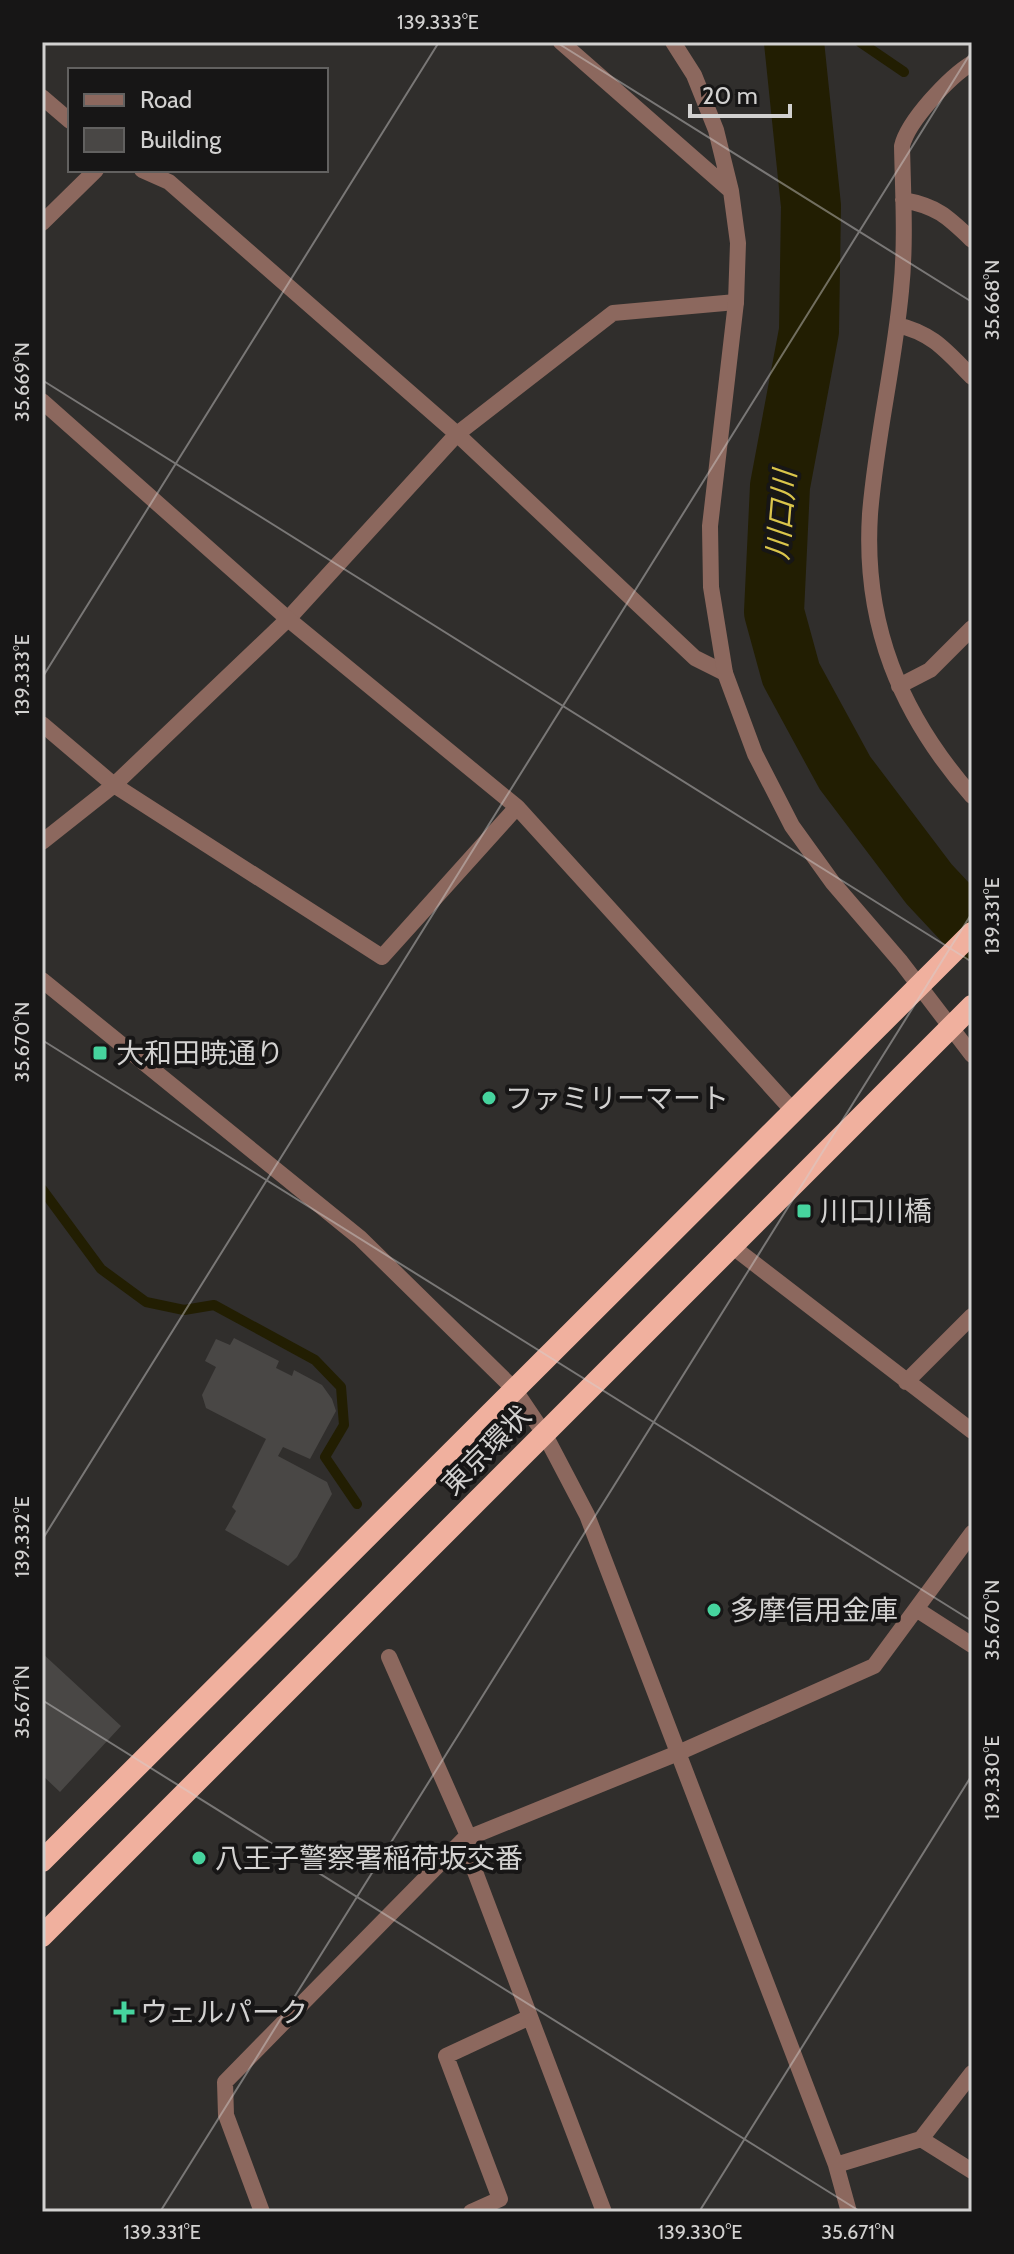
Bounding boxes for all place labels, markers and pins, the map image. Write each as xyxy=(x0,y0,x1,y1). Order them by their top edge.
place label: 大和田暁通り xyxy=(116,1036,284,1070)
marker: 大和田暁通り xyxy=(91,1044,109,1062)
place label: ファミリーマート xyxy=(505,1081,729,1115)
marker: ファミリーマート xyxy=(480,1089,498,1107)
place label: 川口川橋 xyxy=(820,1194,932,1228)
marker: 川口川橋 xyxy=(795,1202,813,1220)
place label: 多摩信用金庫 xyxy=(730,1593,898,1627)
marker: 多摩信用金庫 xyxy=(705,1601,723,1619)
place label: 八王子警察署稲荷坂交番 xyxy=(215,1841,523,1875)
marker: 八王子警察署稲荷坂交番 xyxy=(190,1849,208,1867)
place label: ウェルパーク xyxy=(140,1995,308,2029)
marker: ウェルパーク xyxy=(115,2003,133,2021)

